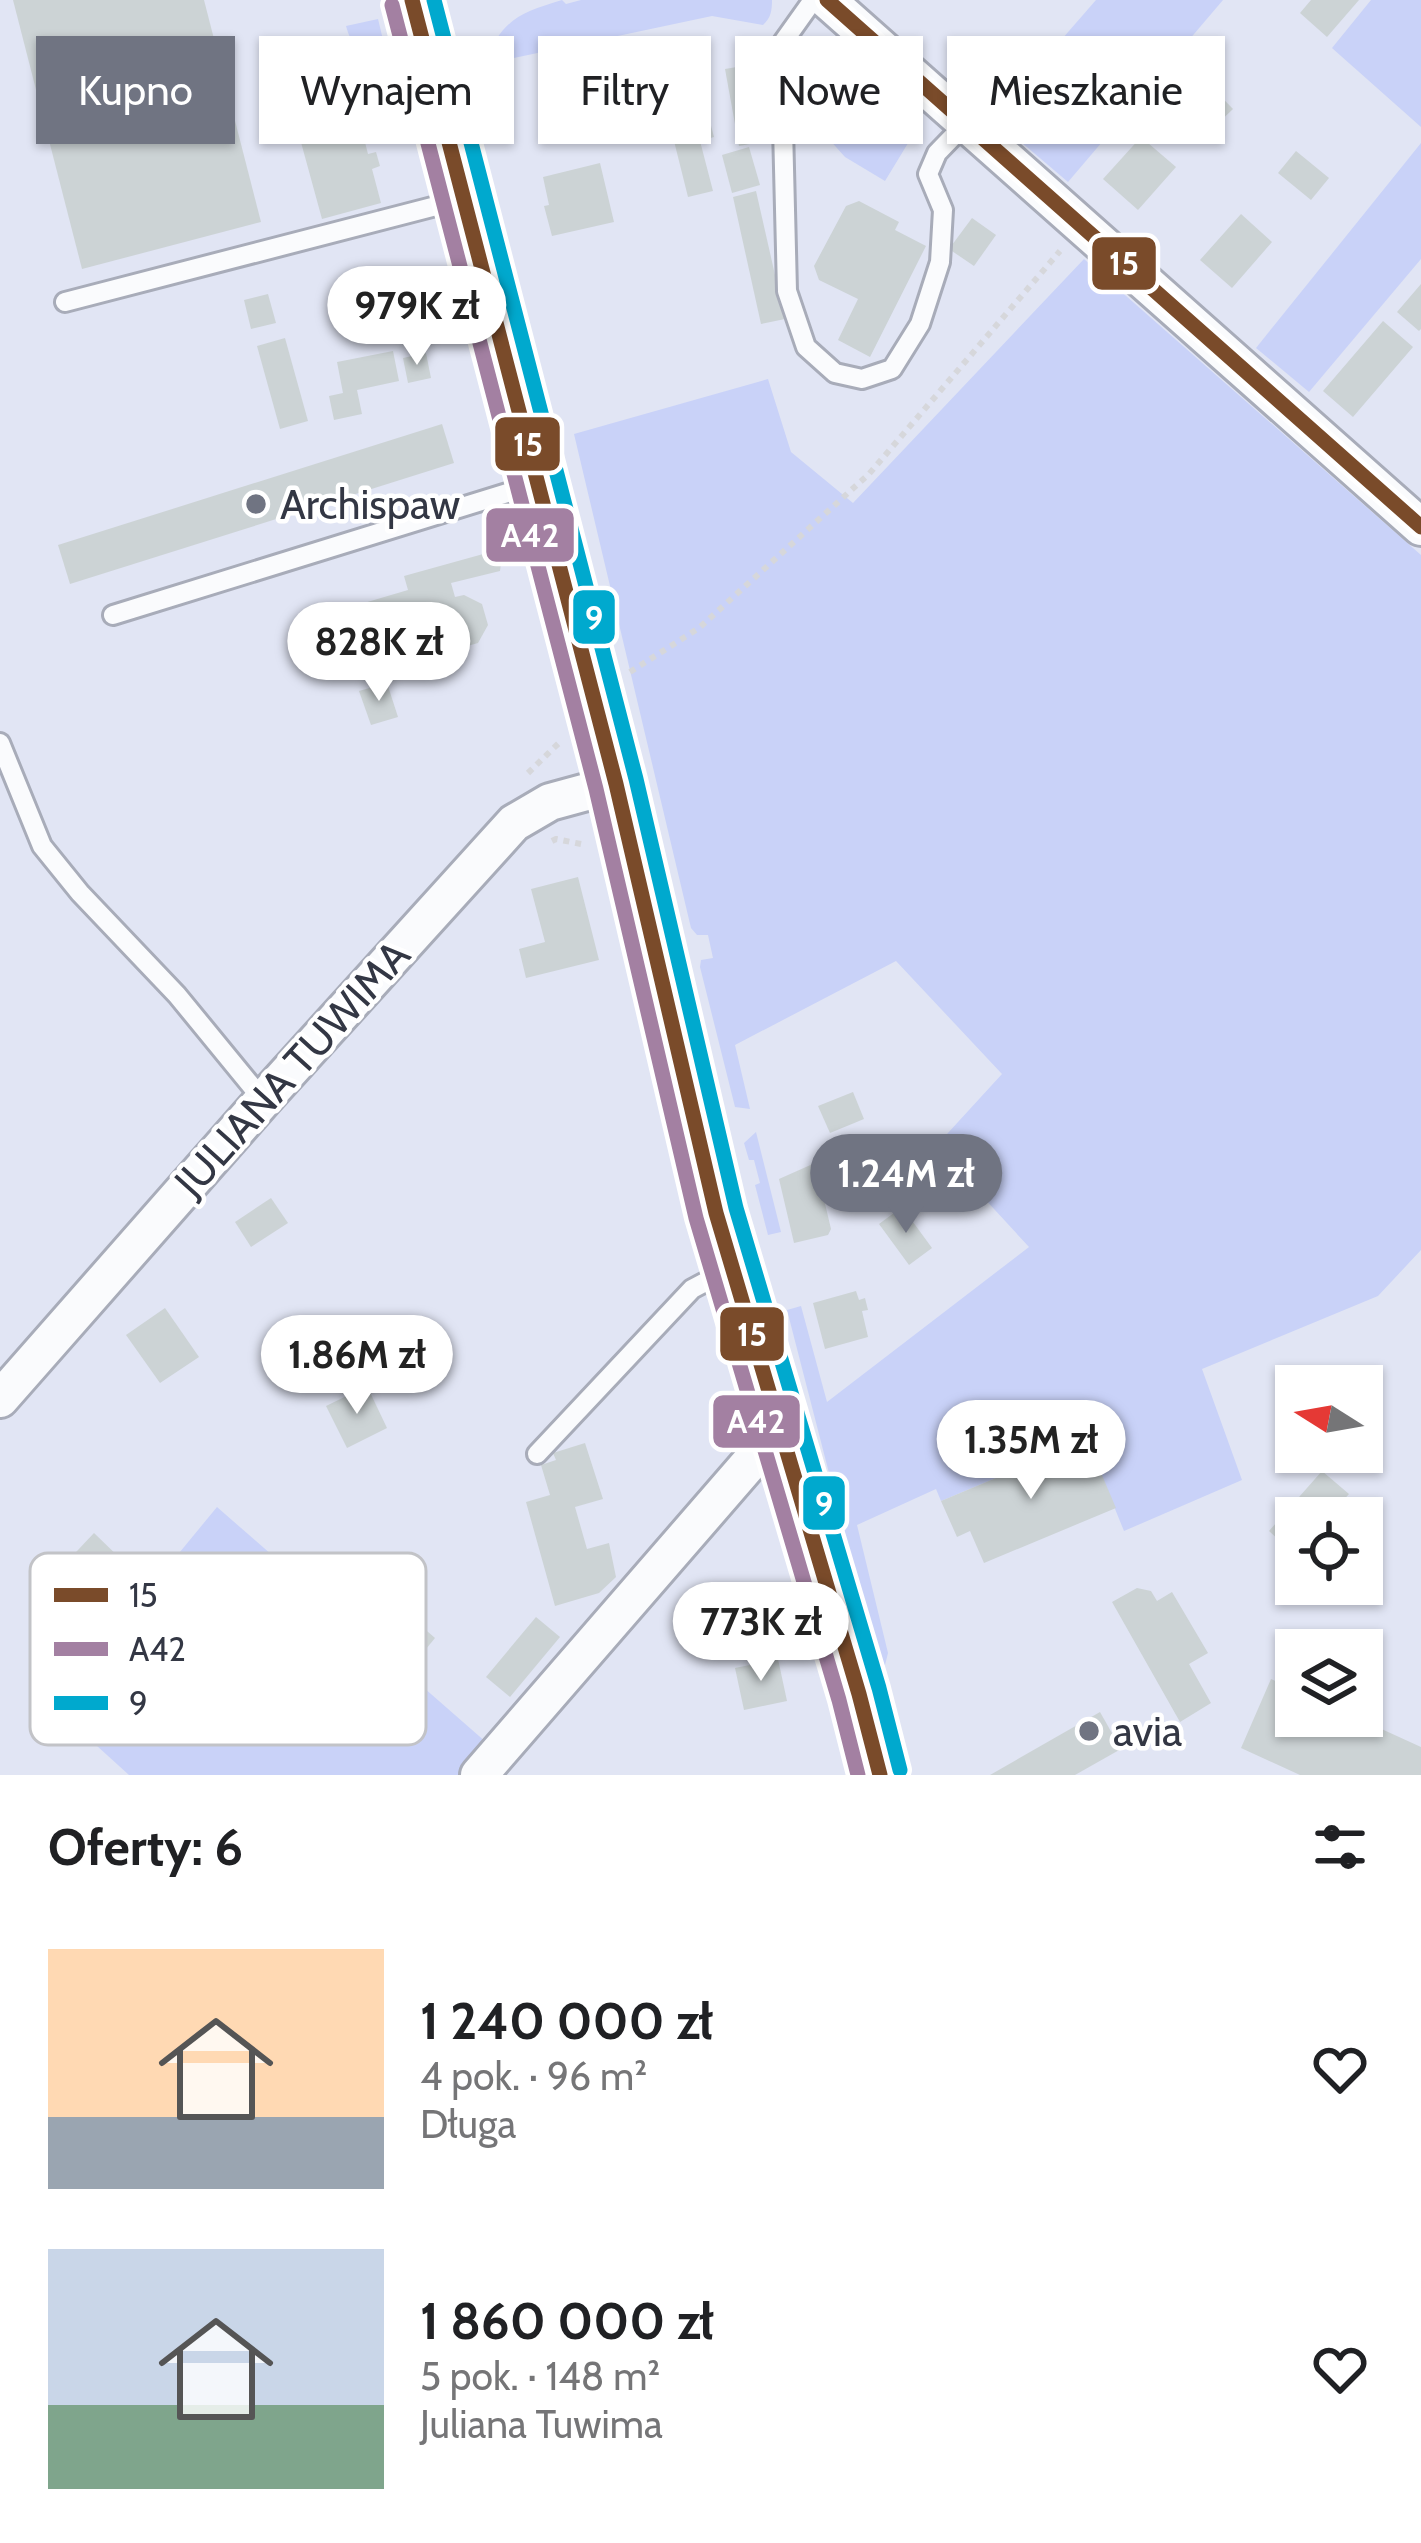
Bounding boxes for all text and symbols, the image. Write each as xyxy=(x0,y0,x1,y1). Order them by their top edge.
chip: Kupno xyxy=(36,36,235,144)
chip: Wynajem xyxy=(259,36,514,144)
chip: Filtry xyxy=(538,36,711,144)
chip: Nowe xyxy=(735,36,923,144)
chip: Mieszkanie xyxy=(947,36,1225,144)
line badge: 15 xyxy=(1090,235,1158,292)
text: 15 xyxy=(1109,243,1139,283)
pin: 979K zł xyxy=(306,266,528,368)
text: 979K zł xyxy=(354,281,480,329)
line badge: 15 xyxy=(493,415,562,473)
text: 15 xyxy=(513,424,543,464)
place label: Archispaw xyxy=(280,478,460,530)
marker: Archispaw xyxy=(243,491,269,517)
line badge: A42 xyxy=(484,506,576,564)
text: A42 xyxy=(501,515,559,555)
line badge: 9 xyxy=(571,588,617,646)
text: 9 xyxy=(585,597,603,637)
pin: 828K zł xyxy=(268,602,490,704)
text: 828K zł xyxy=(314,617,444,665)
street label: JULIANA TUWIMA xyxy=(163,929,421,1208)
pin: 1.24M zł xyxy=(782,1134,1030,1236)
text: 1.24M zł xyxy=(837,1149,975,1197)
line badge: 15 xyxy=(718,1305,786,1363)
text: 15 xyxy=(737,1314,767,1354)
pin: 1.86M zł xyxy=(233,1315,481,1417)
text: 1.86M zł xyxy=(288,1330,426,1378)
north arrow xyxy=(1275,1365,1383,1473)
map controls xyxy=(1275,1365,1383,1737)
line badge: A42 xyxy=(711,1393,802,1450)
pin: 1.35M zł xyxy=(907,1400,1155,1502)
text: A42 xyxy=(727,1401,785,1441)
text: 1.35M zł xyxy=(964,1415,1098,1463)
line badge: 9 xyxy=(801,1474,847,1532)
text: 9 xyxy=(815,1483,833,1523)
button: locate xyxy=(1275,1497,1383,1605)
legend xyxy=(30,1553,426,1745)
text: 15 xyxy=(129,1575,158,1615)
pin: 773K zł xyxy=(650,1582,872,1684)
text: 773K zł xyxy=(700,1597,822,1645)
text: A42 xyxy=(129,1629,186,1669)
button: layers xyxy=(1275,1629,1383,1737)
text: 9 xyxy=(129,1683,148,1723)
place label: avia xyxy=(1113,1705,1182,1757)
marker: avia xyxy=(1076,1718,1102,1744)
icon: filters xyxy=(1307,1814,1373,1880)
text: Oferty: 6 xyxy=(48,1816,243,1878)
text: 1 240 000 zł xyxy=(420,1990,713,2052)
icon: home xyxy=(144,1997,288,2141)
icon: heart xyxy=(1307,2036,1373,2102)
text: 4 pok. · 96 m² xyxy=(420,2052,647,2100)
text: Długa xyxy=(420,2100,516,2148)
text: 1 860 000 zł xyxy=(420,2290,714,2352)
icon: home xyxy=(144,2297,288,2441)
icon: heart xyxy=(1307,2336,1373,2402)
text: 5 pok. · 148 m² xyxy=(420,2352,660,2400)
text: Juliana Tuwima xyxy=(420,2400,663,2448)

